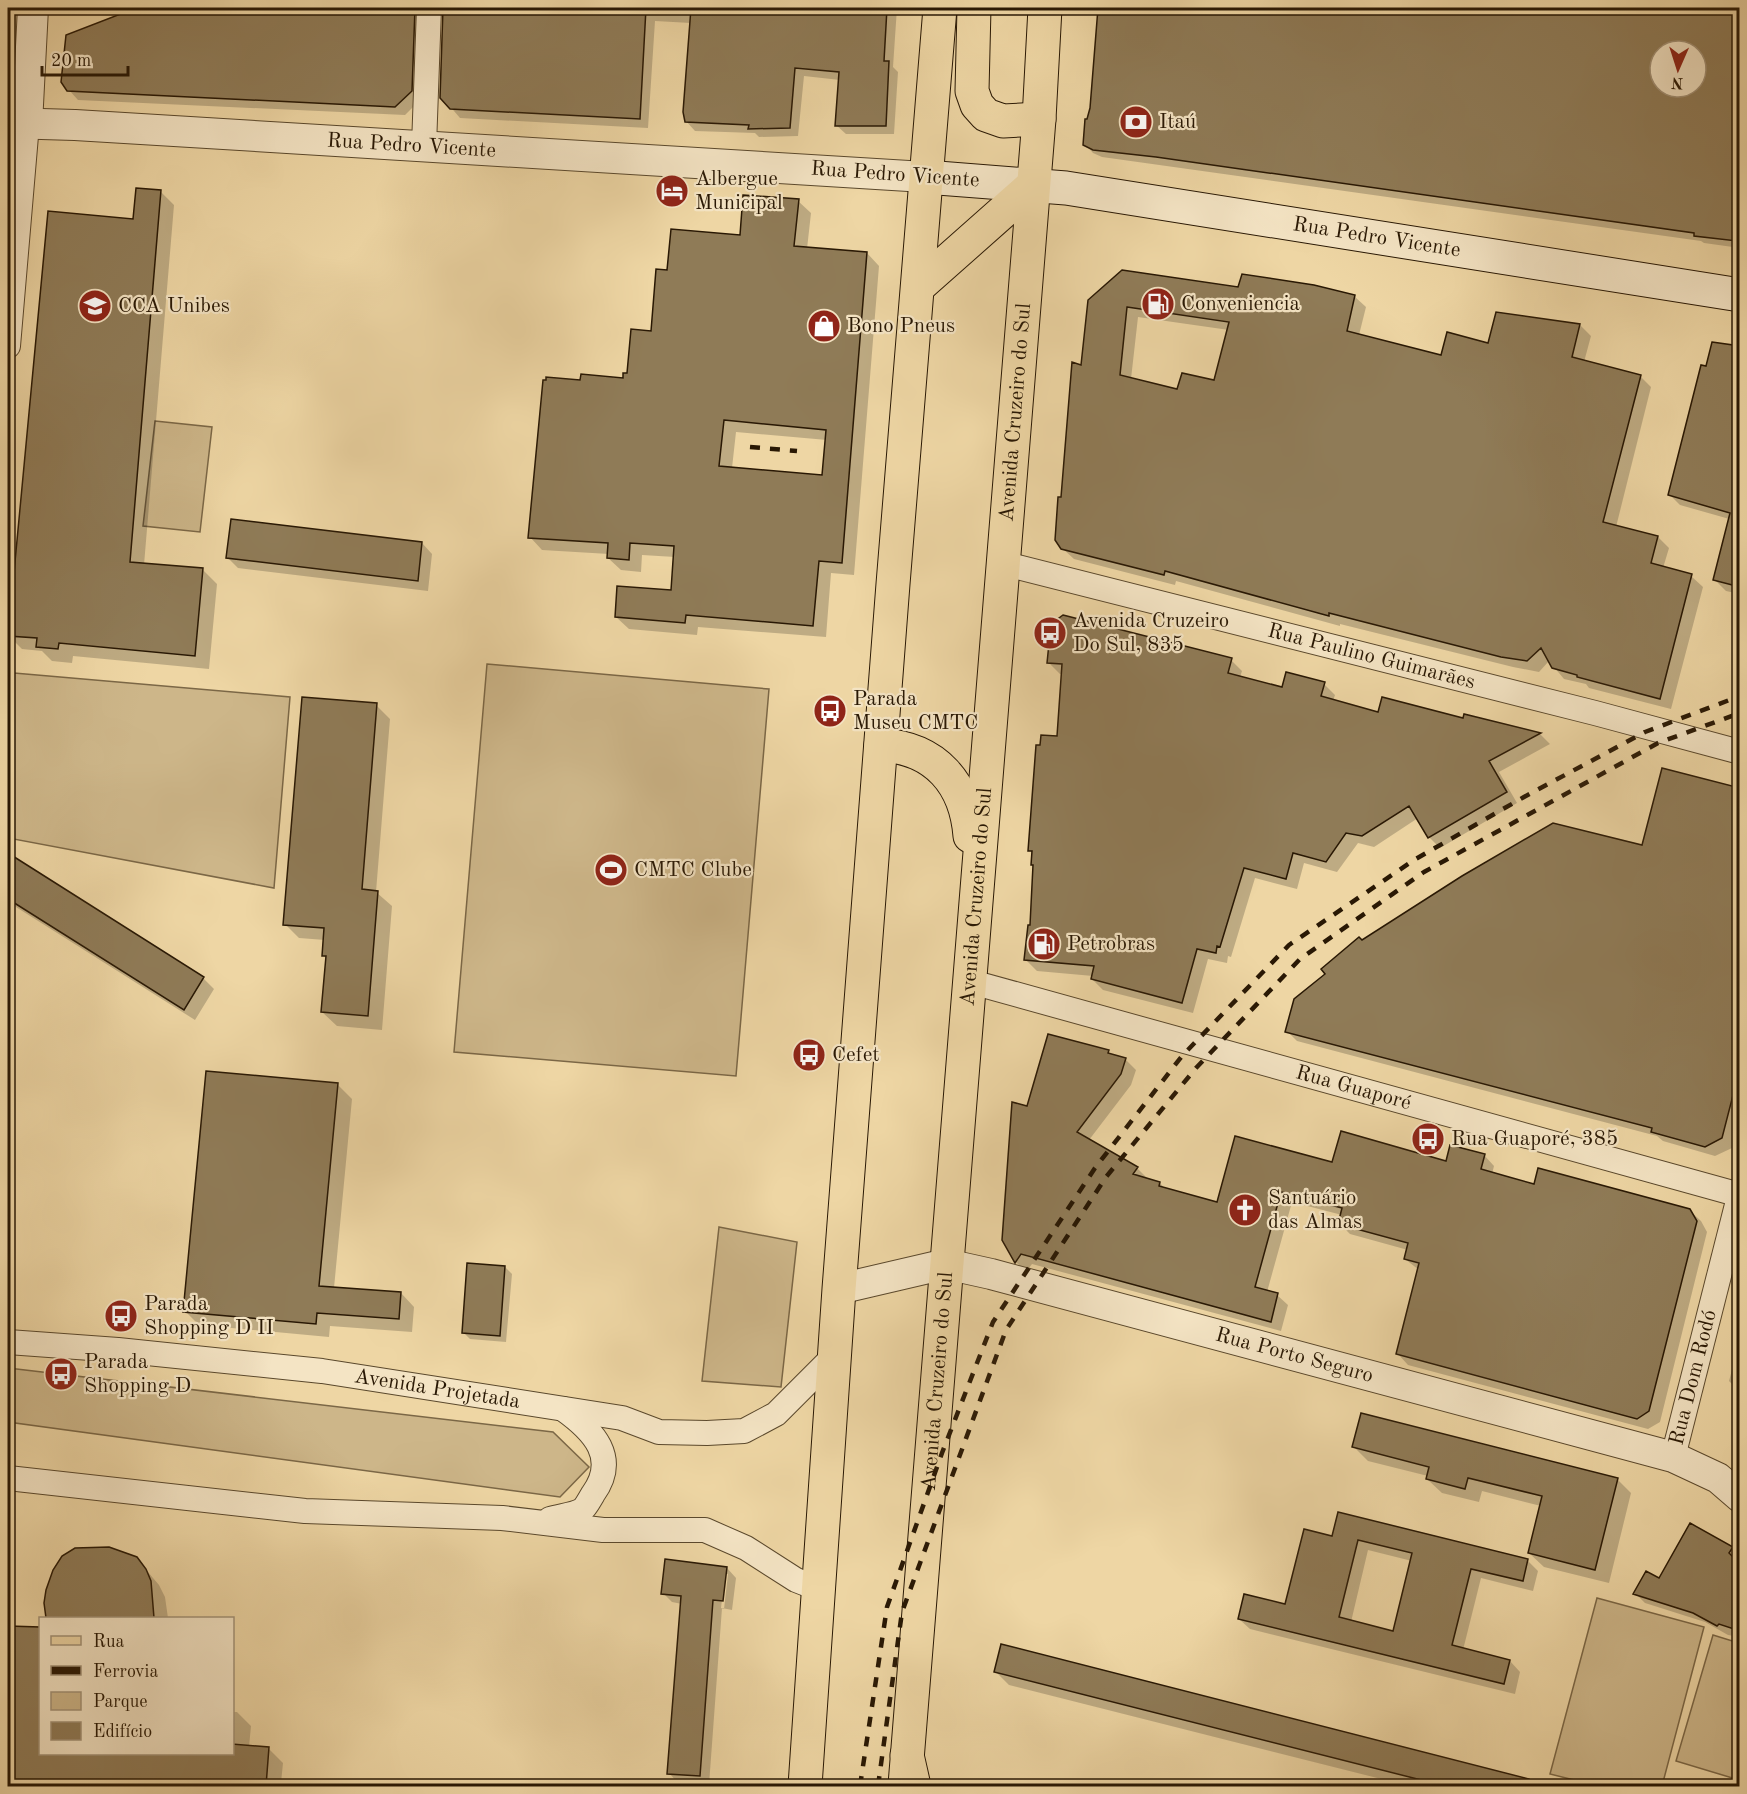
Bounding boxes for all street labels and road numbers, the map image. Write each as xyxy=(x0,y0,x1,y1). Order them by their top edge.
street label: Rua Pedro Vicente xyxy=(326,130,497,161)
street label: Rua Pedro Vicente xyxy=(810,159,980,191)
street label: Rua Pedro Vicente xyxy=(1291,214,1462,261)
street label: Avenida Cruzeiro do Sul xyxy=(996,302,1035,523)
street label: Rua Paulino Guimarães xyxy=(1265,620,1477,693)
street label: Avenida Cruzeiro do Sul xyxy=(957,786,996,1007)
street label: Rua Guaporé xyxy=(1293,1062,1414,1114)
street label: Avenida Cruzeiro do Sul xyxy=(918,1271,957,1491)
street label: Rua Dom Rodó xyxy=(1666,1308,1720,1447)
street label: Rua Porto Seguro xyxy=(1213,1324,1376,1387)
street label: Avenida Projetada xyxy=(353,1366,522,1412)

